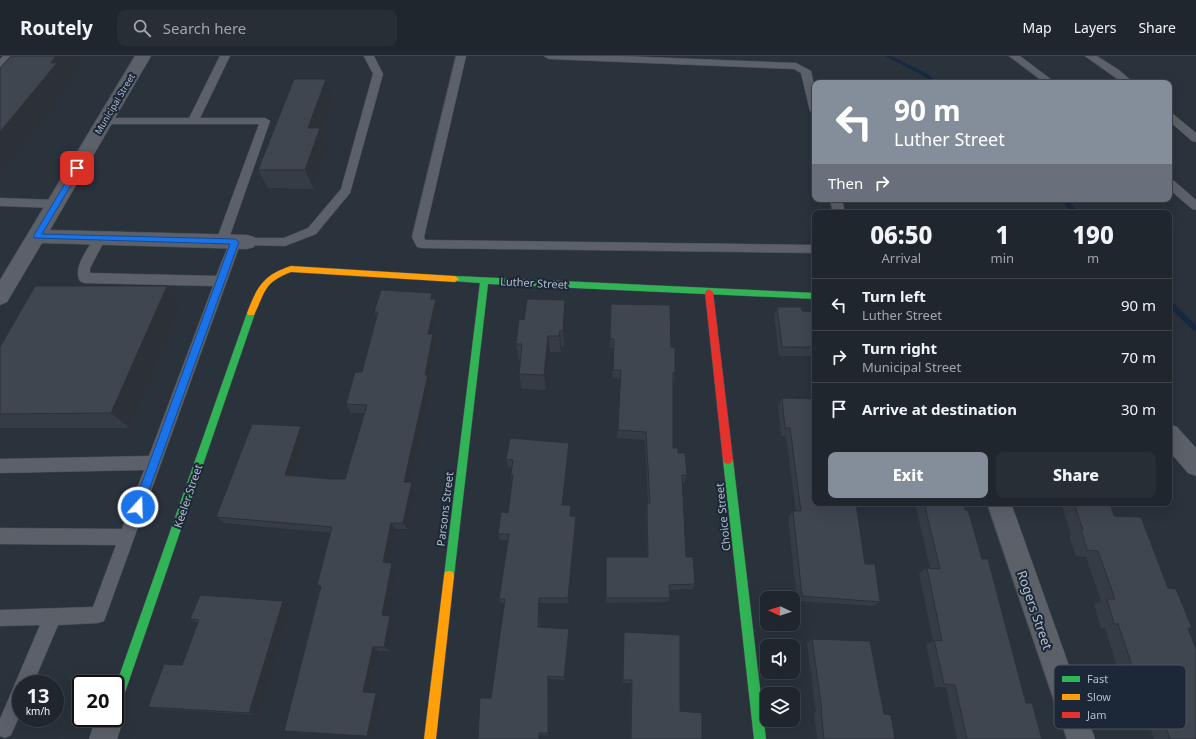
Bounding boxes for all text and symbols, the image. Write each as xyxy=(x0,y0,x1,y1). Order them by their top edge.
search box xyxy=(117,10,397,46)
text: Routely xyxy=(20,15,93,41)
icon: search xyxy=(131,17,153,39)
text: Search here xyxy=(163,18,246,38)
text: Map xyxy=(1023,18,1052,37)
text: Layers xyxy=(1074,18,1116,37)
text: Share xyxy=(1138,18,1176,37)
street label: Municipal Street xyxy=(91,70,138,137)
text: 90 m xyxy=(894,91,961,129)
icon: left xyxy=(828,96,880,148)
text: Luther Street xyxy=(894,127,1005,151)
pin xyxy=(60,151,94,185)
icon: arrive xyxy=(66,157,88,179)
icon: right xyxy=(871,172,893,194)
text: Then xyxy=(828,173,863,193)
text: 06:50 xyxy=(870,218,932,251)
text: 1 xyxy=(995,218,1009,251)
text: 190 xyxy=(1072,218,1114,251)
text: Arrival xyxy=(881,249,921,267)
text: min xyxy=(991,249,1014,267)
text: m xyxy=(1087,249,1099,267)
street label: Luther Street xyxy=(500,273,568,292)
text: Turn left xyxy=(862,286,926,306)
icon: left xyxy=(828,294,850,316)
text: 90 m xyxy=(1121,295,1156,315)
text: Luther Street xyxy=(862,306,942,324)
text: Turn right xyxy=(862,338,937,358)
icon: right xyxy=(828,346,850,368)
text: 70 m xyxy=(1121,347,1156,367)
text: Municipal Street xyxy=(862,358,961,376)
icon: arrive xyxy=(828,398,850,420)
text: Arrive at destination xyxy=(862,399,1017,419)
text: 30 m xyxy=(1121,399,1156,419)
button: Exit xyxy=(828,452,988,498)
button: Share xyxy=(996,452,1156,498)
street label: Keeler Street xyxy=(170,462,205,530)
street label: Parsons Street xyxy=(432,471,457,547)
street label: Choice Street xyxy=(711,482,734,552)
position arrow xyxy=(117,486,159,528)
street label: Rogers Street xyxy=(1013,568,1057,652)
north arrow xyxy=(760,591,800,631)
map controls xyxy=(760,591,800,727)
button: sound xyxy=(760,639,800,679)
legend xyxy=(1054,665,1186,729)
text: Fast xyxy=(1087,671,1108,686)
speed limit sign: 20 xyxy=(72,675,124,727)
text: 13 xyxy=(27,682,49,709)
button: layers xyxy=(760,687,800,727)
text: Slow xyxy=(1087,689,1111,704)
text: km/h xyxy=(26,704,50,718)
text: Jam xyxy=(1086,707,1106,722)

